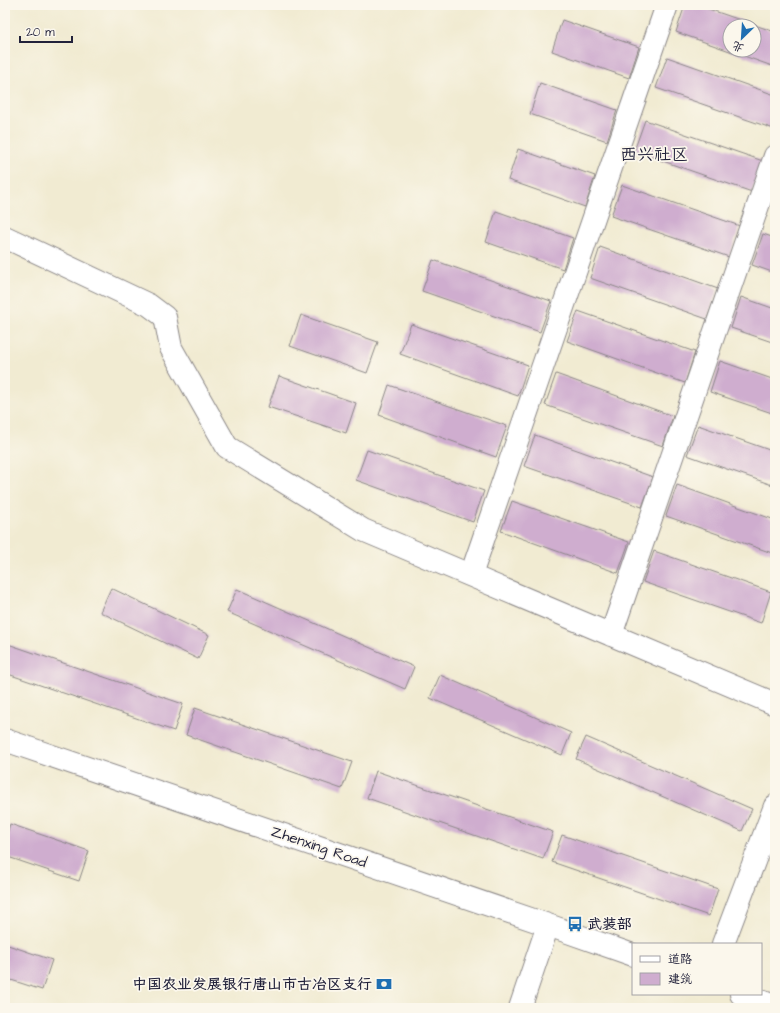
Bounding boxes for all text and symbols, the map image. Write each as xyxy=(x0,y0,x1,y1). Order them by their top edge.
scale bar xyxy=(20,18,72,44)
north arrow xyxy=(722,18,762,58)
text: 20 m xyxy=(26,24,55,41)
text: 北 xyxy=(730,37,746,56)
district label: 西兴社区 xyxy=(620,143,688,167)
street label: Zhenxing Road xyxy=(268,821,370,874)
place label: 武装部 xyxy=(587,914,632,935)
bus stop icon: 武装部 xyxy=(566,915,584,933)
legend xyxy=(632,943,762,995)
text: 道路 xyxy=(668,951,692,968)
text: 建筑 xyxy=(668,971,692,988)
place label: 中国农业发展银行唐山市古冶区支行 xyxy=(132,974,372,995)
bank icon: 中国农业发展银行唐山市古冶区支行 xyxy=(375,975,393,993)

